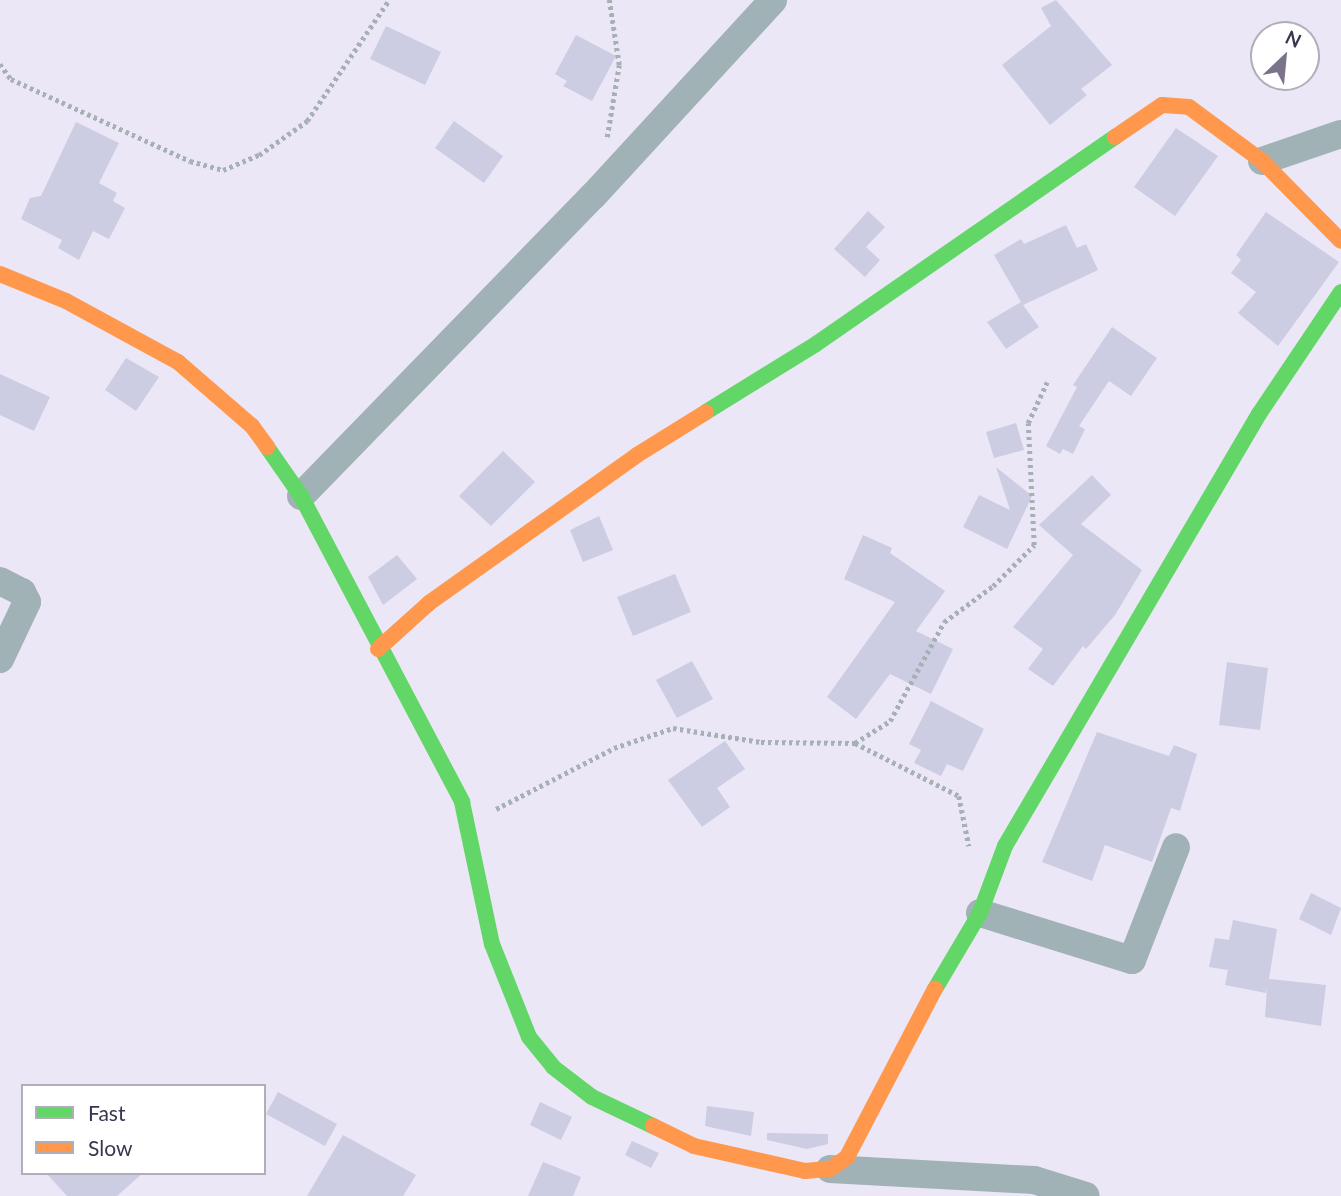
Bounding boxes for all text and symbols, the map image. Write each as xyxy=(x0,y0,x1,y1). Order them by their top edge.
north arrow xyxy=(1250,21,1320,91)
text: N xyxy=(1282,25,1305,52)
legend xyxy=(21,1084,266,1175)
text: Fast xyxy=(88,1100,125,1125)
text: Slow xyxy=(88,1135,132,1160)

